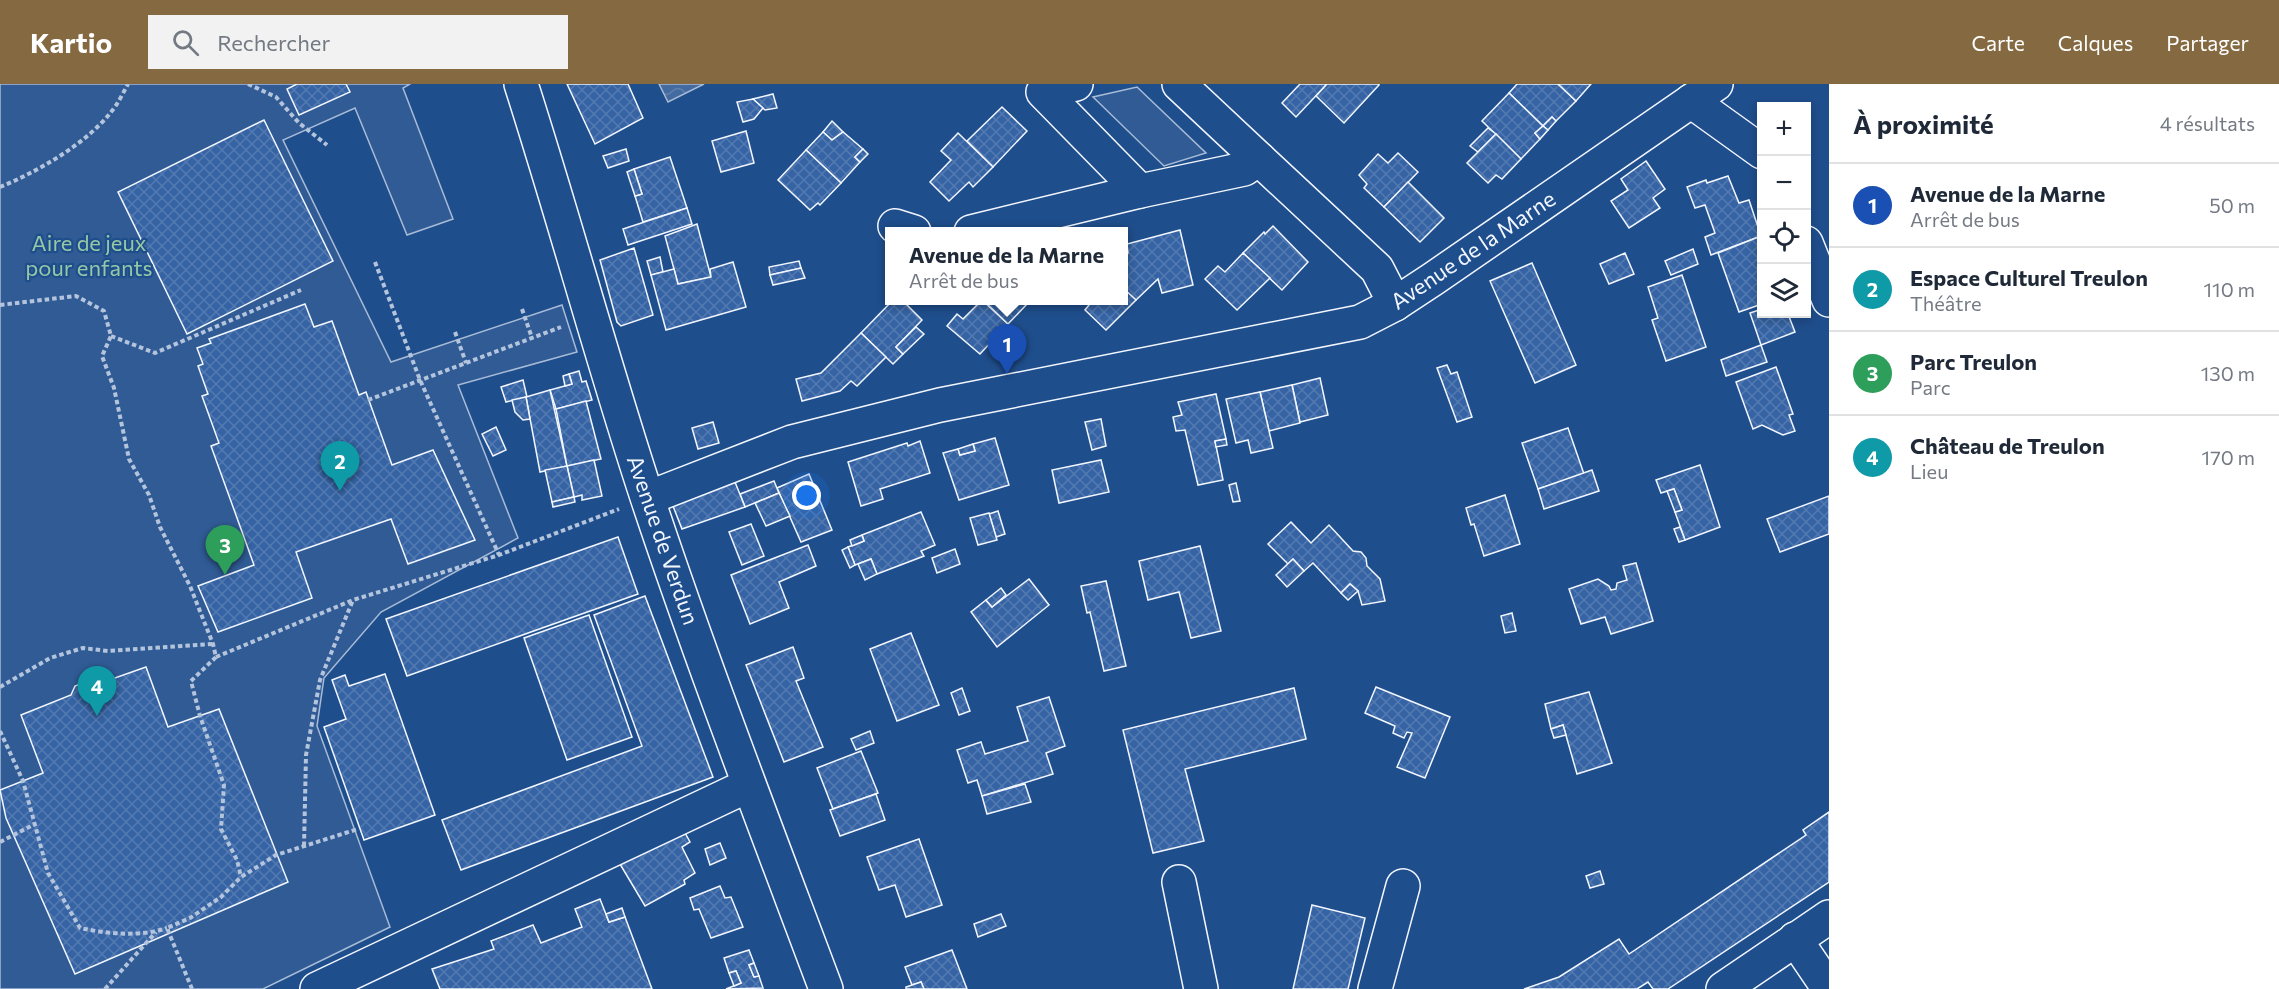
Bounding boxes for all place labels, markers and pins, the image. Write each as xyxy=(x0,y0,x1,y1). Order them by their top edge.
pin: 1 xyxy=(988,324,1026,374)
pin: 2 xyxy=(320,442,360,491)
pin: 3 xyxy=(206,526,244,575)
pin: 4 xyxy=(78,666,116,716)

